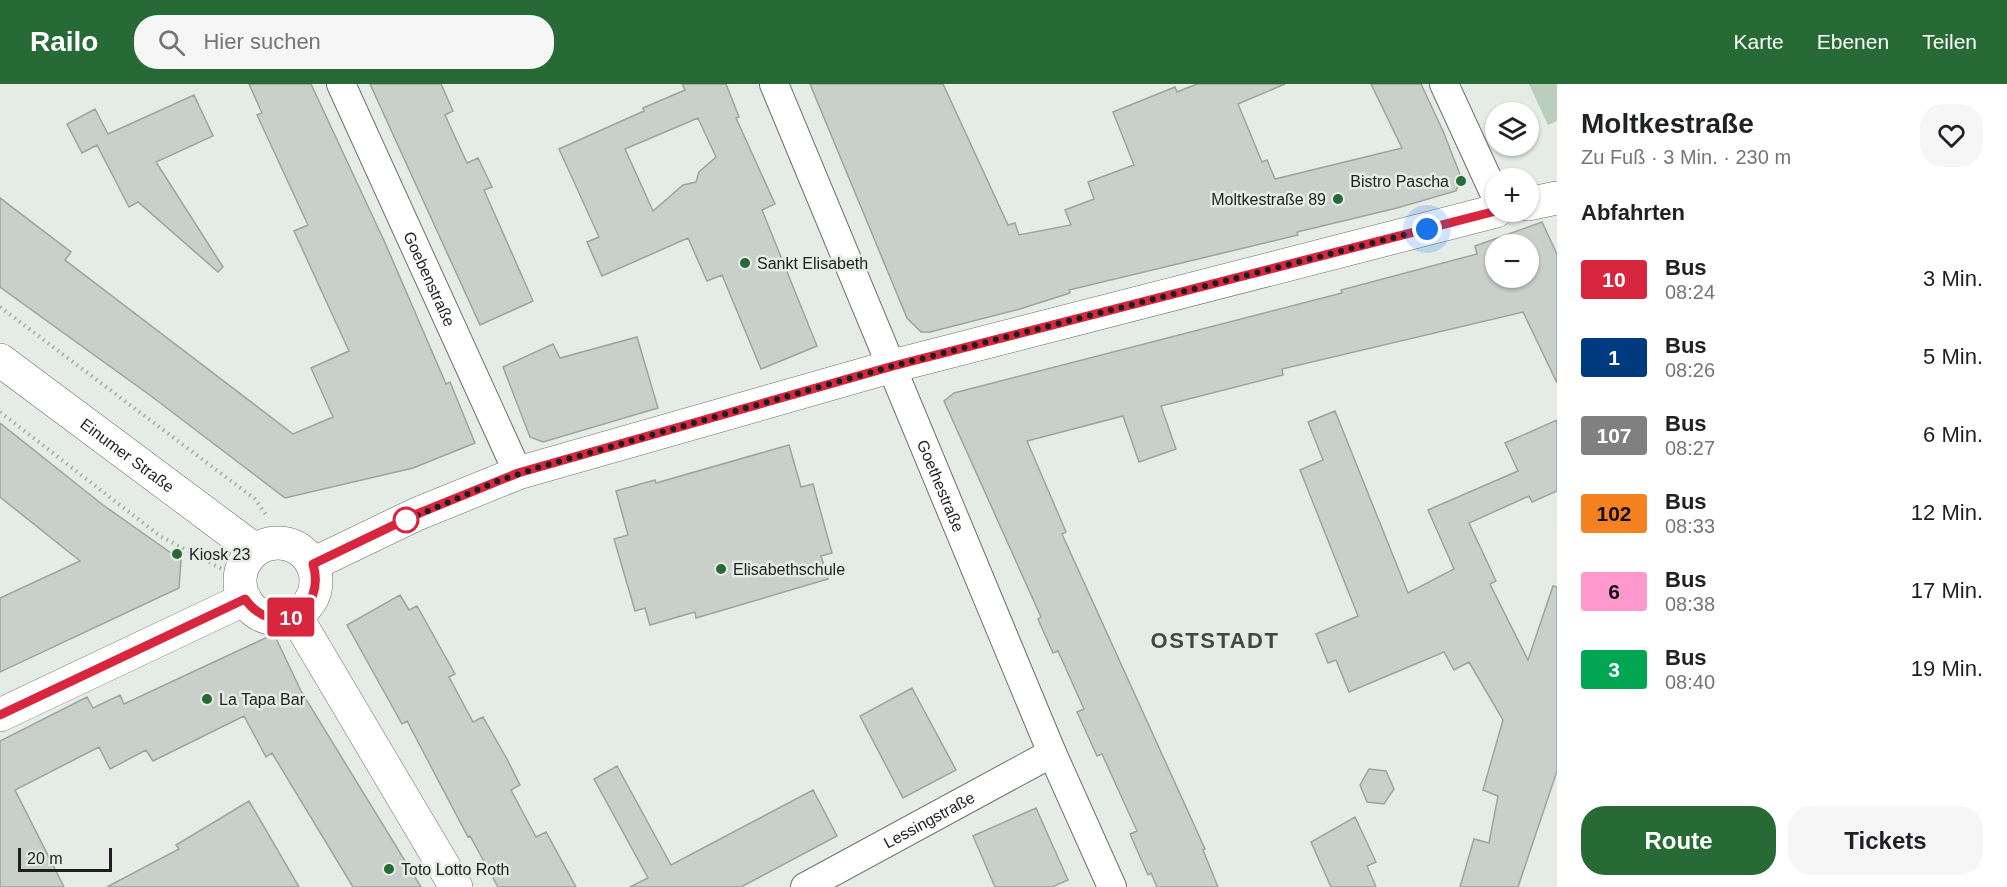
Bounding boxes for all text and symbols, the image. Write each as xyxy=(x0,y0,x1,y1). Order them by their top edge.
search box xyxy=(134,15,554,69)
text: Railo xyxy=(30,26,98,57)
icon: search xyxy=(155,26,188,59)
text: Hier suchen xyxy=(203,29,321,54)
text: Karte xyxy=(1734,30,1784,53)
text: Ebenen xyxy=(1817,30,1889,53)
text: Teilen xyxy=(1922,30,1977,53)
map controls xyxy=(1485,102,1539,288)
button: layers xyxy=(1485,102,1539,156)
button: heart xyxy=(1920,104,1983,167)
text: Moltkestraße xyxy=(1581,108,1754,139)
text: Zu Fuß · 3 Min. · 230 m xyxy=(1581,146,1791,168)
button: + xyxy=(1485,168,1539,222)
place label: Bistro Pascha xyxy=(1350,173,1449,190)
marker: Bistro Pascha xyxy=(1454,174,1468,188)
place label: Moltkestraße 89 xyxy=(1211,191,1326,208)
marker: Moltkestraße 89 xyxy=(1331,192,1345,206)
text: Abfahrten xyxy=(1581,200,1685,225)
your location xyxy=(1412,214,1442,244)
street label: Goebenstraße xyxy=(401,229,459,329)
button: − xyxy=(1485,234,1539,288)
place label: Sankt Elisabeth xyxy=(757,255,868,272)
text: Bus xyxy=(1665,255,1707,280)
marker: Sankt Elisabeth xyxy=(738,256,752,270)
text: 3 Min. xyxy=(1923,266,1983,291)
text: 10 xyxy=(1602,268,1626,291)
text: 08:24 xyxy=(1665,281,1715,303)
text: Bus xyxy=(1665,333,1707,358)
text: 5 Min. xyxy=(1923,344,1983,369)
text: 1 xyxy=(1608,346,1620,369)
text: 08:26 xyxy=(1665,359,1715,381)
text: Bus xyxy=(1665,411,1707,436)
street label: Einumer Straße xyxy=(77,415,178,495)
text: 6 Min. xyxy=(1923,422,1983,447)
text: 107 xyxy=(1596,424,1632,447)
street label: Goethestraße xyxy=(914,437,968,534)
text: 08:27 xyxy=(1665,437,1715,459)
text: Bus xyxy=(1665,489,1707,514)
text: 12 Min. xyxy=(1911,500,1983,525)
text: 102 xyxy=(1596,502,1632,525)
unlabelled marker xyxy=(393,507,419,533)
text: 08:33 xyxy=(1665,515,1715,537)
place label: Kiosk 23 xyxy=(189,546,250,563)
marker: Kiosk 23 xyxy=(170,547,184,561)
place label: Elisabethschule xyxy=(733,561,845,578)
marker: Elisabethschule xyxy=(714,562,728,576)
text: Bus xyxy=(1665,567,1707,592)
text: 17 Min. xyxy=(1911,578,1983,603)
text: 6 xyxy=(1608,580,1620,603)
text: 08:38 xyxy=(1665,593,1715,615)
line badge: 10 xyxy=(264,598,318,636)
text: 10 xyxy=(279,606,303,629)
district label: OSTSTADT xyxy=(1151,628,1279,653)
text: Bus xyxy=(1665,645,1707,670)
text: 19 Min. xyxy=(1911,656,1983,681)
text: 3 xyxy=(1608,658,1620,681)
text: 08:40 xyxy=(1665,671,1715,693)
place label: La Tapa Bar xyxy=(219,691,306,708)
marker: La Tapa Bar xyxy=(200,692,214,706)
street label: Lessingstraße xyxy=(881,788,977,851)
button: Route xyxy=(1581,806,1776,875)
button: Tickets xyxy=(1788,806,1983,875)
scale bar xyxy=(18,845,112,872)
text: 20 m xyxy=(27,850,63,867)
place label: Toto Lotto Roth xyxy=(401,861,510,878)
marker: Toto Lotto Roth xyxy=(382,862,396,876)

